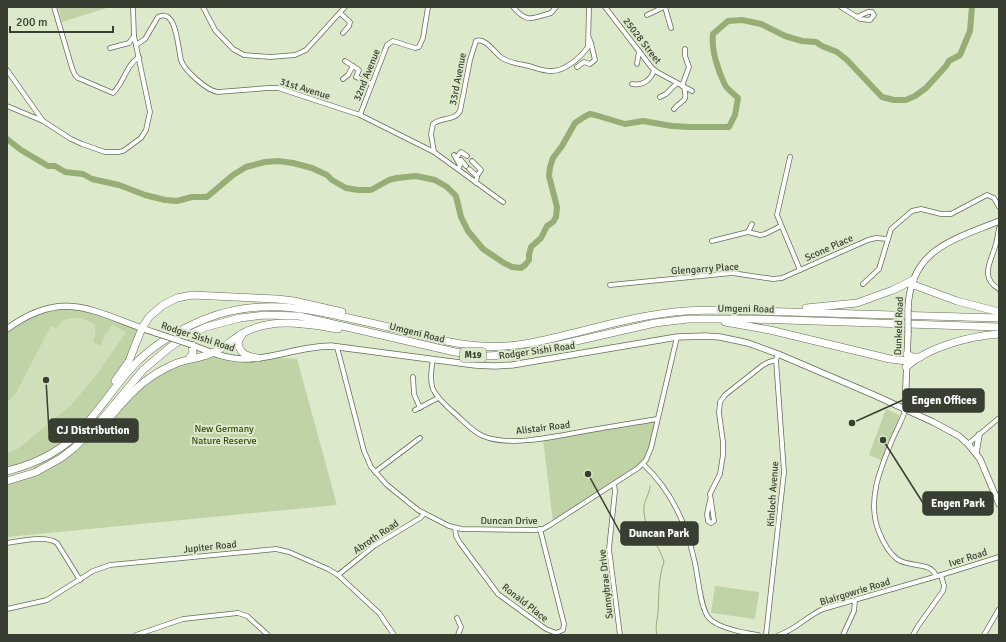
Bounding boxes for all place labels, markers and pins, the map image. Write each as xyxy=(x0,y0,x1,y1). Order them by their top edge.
callout: Engen Offices xyxy=(903,389,984,412)
callout: CJ Distribution xyxy=(49,419,138,442)
callout: Engen Park xyxy=(923,492,993,515)
callout: Duncan Park xyxy=(621,522,698,545)

